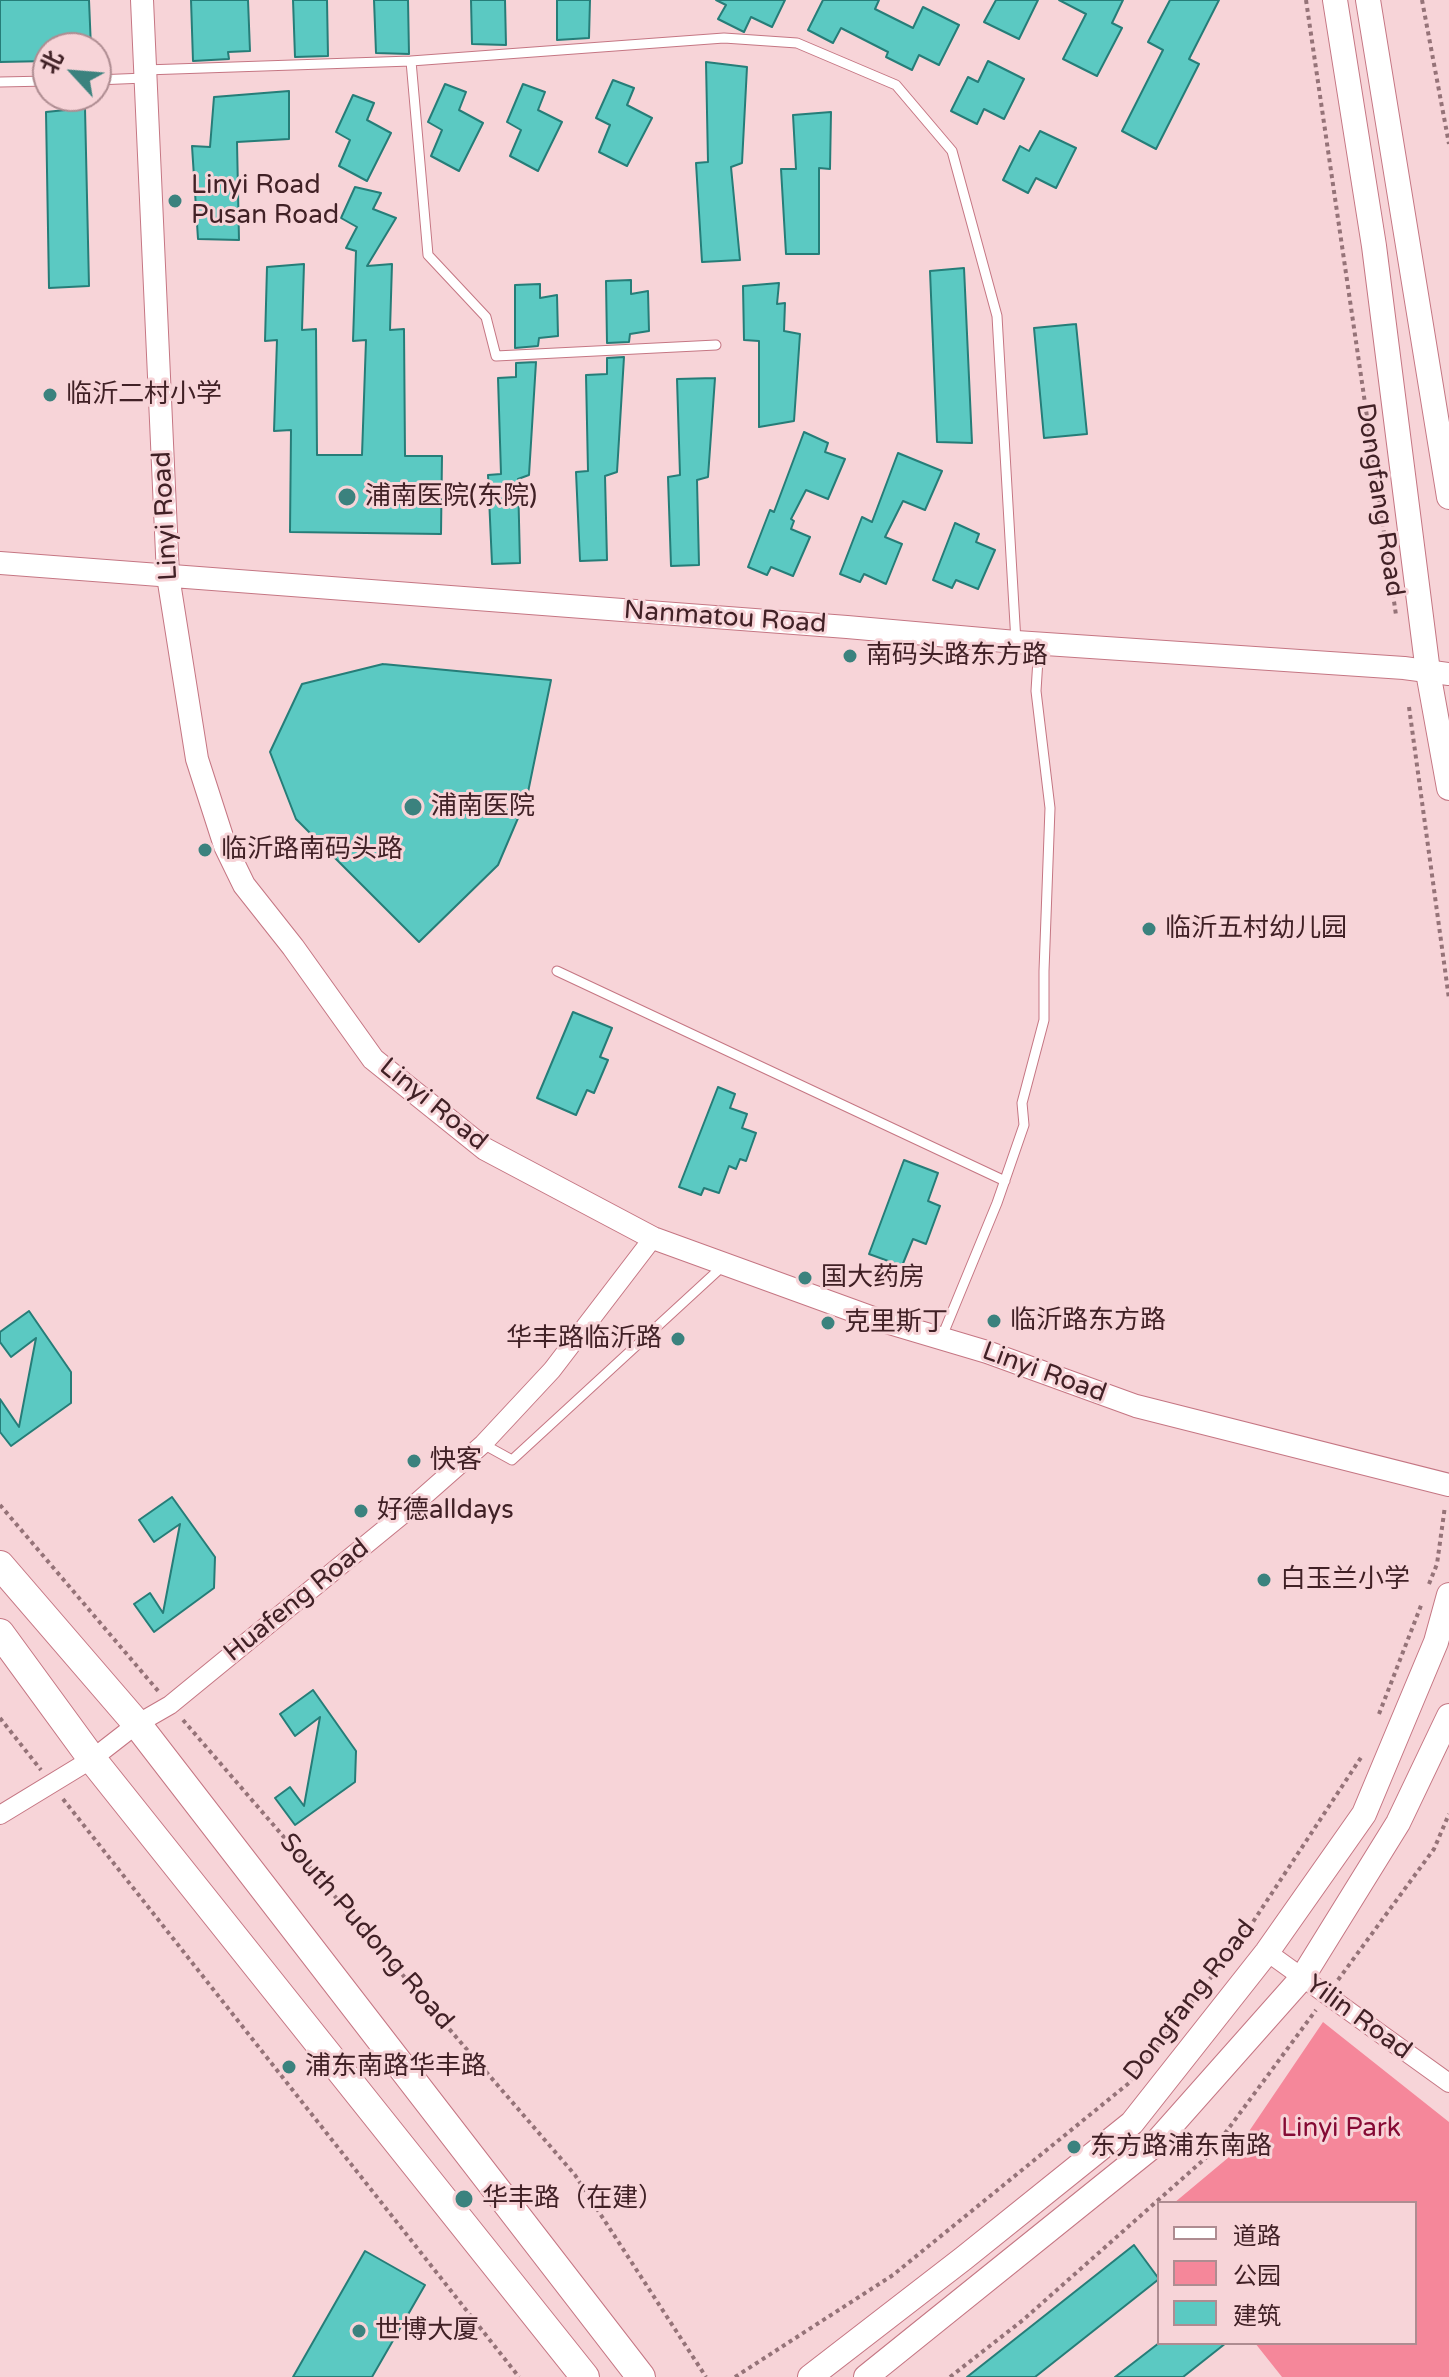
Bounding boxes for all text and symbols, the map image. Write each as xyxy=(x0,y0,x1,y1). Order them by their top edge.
north arrow xyxy=(32,32,112,112)
text: 北 xyxy=(36,47,69,78)
place label: Linyi Road Pusan Road xyxy=(191,170,339,232)
marker: Linyi Road Pusan Road xyxy=(166,192,184,210)
place label: 临沂二村小学 xyxy=(66,379,222,411)
marker: 临沂二村小学 xyxy=(41,386,59,404)
street label: Dongfang Road xyxy=(1348,401,1410,599)
street label: Linyi Road xyxy=(147,450,185,582)
place label: 浦南医院(东院) xyxy=(365,481,537,513)
marker: 浦南医院(东院) xyxy=(336,486,358,508)
street label: Nanmatou Road xyxy=(623,595,827,641)
place label: 南码头路东方路 xyxy=(866,640,1048,672)
marker: 南码头路东方路 xyxy=(841,647,859,665)
place label: 浦南医院 xyxy=(431,791,535,823)
marker: 浦南医院 xyxy=(402,796,424,818)
place label: 临沂路南码头路 xyxy=(221,834,403,866)
marker: 临沂路南码头路 xyxy=(196,841,214,859)
place label: 临沂五村幼儿园 xyxy=(1165,913,1347,945)
marker: 临沂五村幼儿园 xyxy=(1140,920,1158,938)
street label: Linyi Road xyxy=(373,1052,493,1158)
place label: 国大药房 xyxy=(821,1262,925,1294)
marker: 国大药房 xyxy=(796,1269,814,1287)
place label: 临沂路东方路 xyxy=(1010,1305,1166,1337)
place label: 克里斯丁 xyxy=(844,1307,948,1339)
marker: 临沂路东方路 xyxy=(985,1312,1003,1330)
marker: 克里斯丁 xyxy=(819,1314,837,1332)
place label: 华丰路临沂路 xyxy=(506,1323,662,1355)
marker: 华丰路临沂路 xyxy=(669,1330,687,1348)
street label: Linyi Road xyxy=(978,1336,1110,1410)
place label: 快客 xyxy=(430,1445,482,1477)
marker: 快客 xyxy=(405,1452,423,1470)
place label: 好德alldays xyxy=(377,1495,514,1527)
marker: 好德alldays xyxy=(352,1502,370,1520)
street label: Huafeng Road xyxy=(218,1533,376,1669)
place label: 白玉兰小学 xyxy=(1280,1564,1410,1596)
marker: 白玉兰小学 xyxy=(1255,1571,1273,1589)
street label: South Pudong Road xyxy=(272,1827,460,2037)
street label: Dongfang Road xyxy=(1118,1914,1262,2088)
street label: Yilin Road xyxy=(1299,1969,1417,2067)
place label: 浦东南路华丰路 xyxy=(305,2051,487,2083)
marker: 浦东南路华丰路 xyxy=(280,2058,298,2076)
park label: Linyi Park xyxy=(1281,2113,1401,2145)
place label: 东方路浦东南路 xyxy=(1090,2131,1272,2163)
marker: 东方路浦东南路 xyxy=(1065,2138,1083,2156)
place label: 华丰路（在建） xyxy=(482,2183,664,2215)
marker: 华丰路（在建） xyxy=(453,2188,475,2210)
legend xyxy=(1157,2201,1417,2345)
text: 道路 xyxy=(1233,2222,1281,2251)
text: 公园 xyxy=(1233,2262,1281,2291)
text: 建筑 xyxy=(1233,2302,1281,2331)
place label: 世博大厦 xyxy=(375,2315,479,2347)
marker: 世博大厦 xyxy=(350,2322,368,2340)

